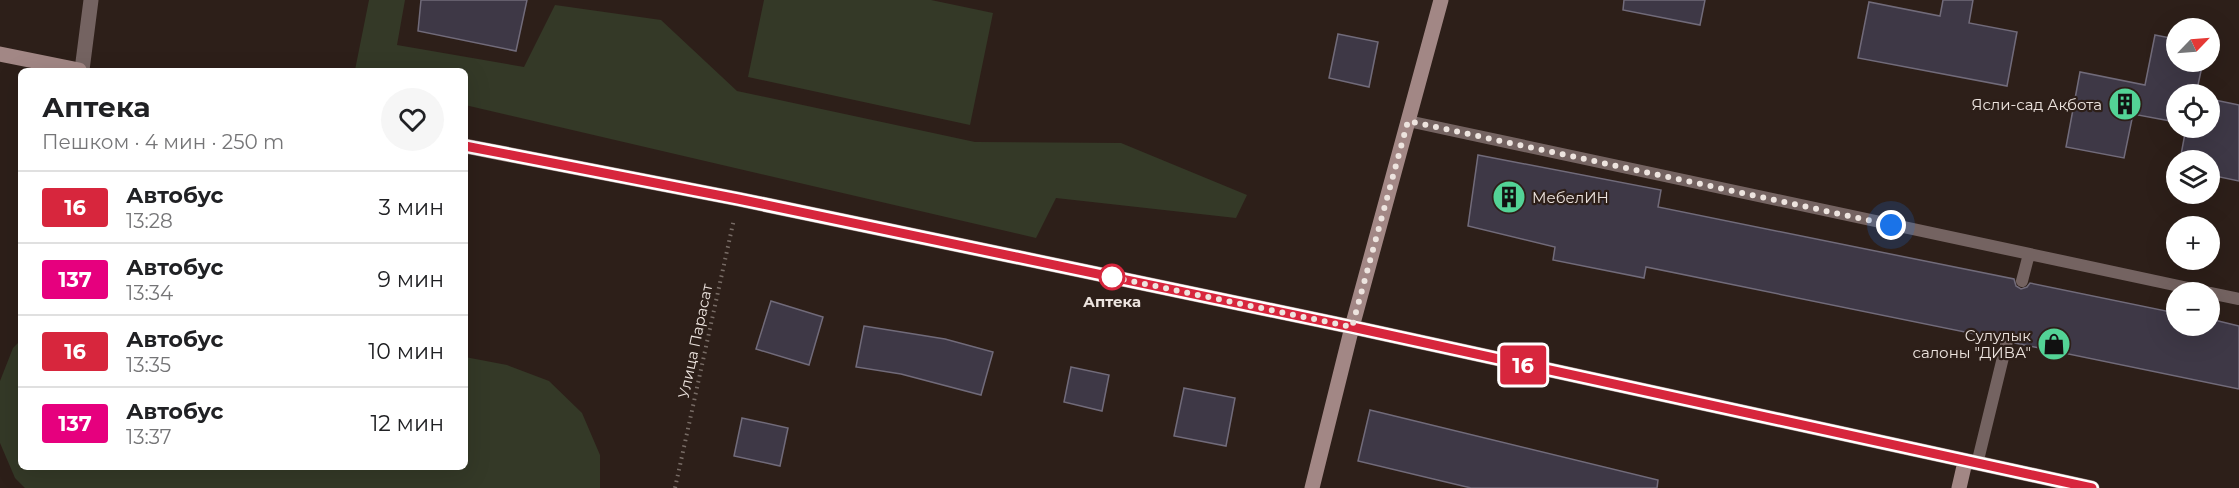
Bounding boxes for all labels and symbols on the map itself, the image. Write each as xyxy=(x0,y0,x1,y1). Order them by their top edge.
north arrow xyxy=(2166,18,2220,72)
building icon: Ясли-сад Ақбота xyxy=(2107,86,2143,122)
place label: Ясли-сад Ақбота xyxy=(1972,95,2102,114)
building icon: МебелИН xyxy=(1491,179,1527,215)
place label: МебелИН xyxy=(1532,188,1609,207)
your location xyxy=(1876,210,1906,240)
marker: Аптека xyxy=(1099,264,1125,290)
street label: Улица Парасат xyxy=(674,281,717,400)
place label: Аптека xyxy=(1083,292,1141,311)
place label: Сулулык салоны "ДИВА" xyxy=(1912,326,2031,362)
shop icon: Сулулык салоны "ДИВА" xyxy=(2036,326,2072,362)
line badge: 16 xyxy=(1496,346,1550,385)

